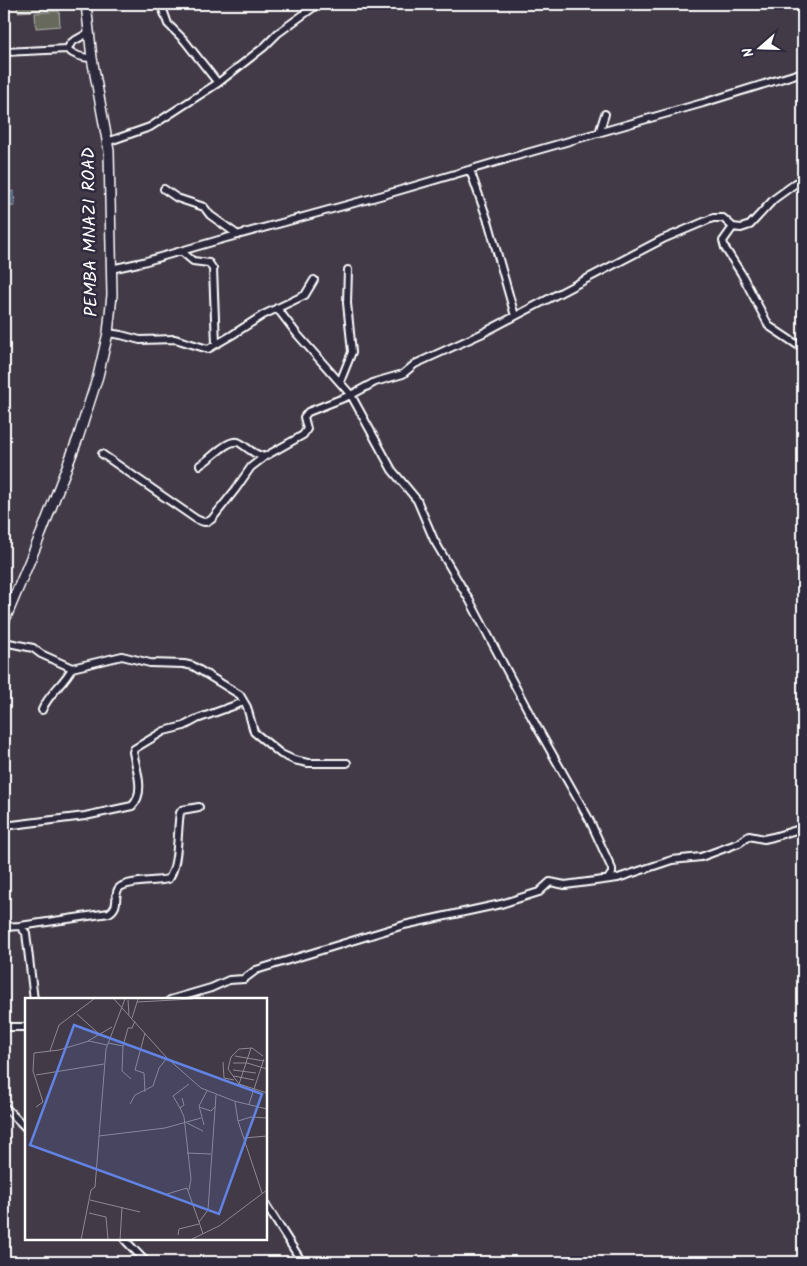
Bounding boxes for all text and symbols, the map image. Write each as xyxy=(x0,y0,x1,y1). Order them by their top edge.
north arrow xyxy=(734,22,784,72)
text: N xyxy=(737,44,761,60)
street label: PEMBA MNAZI ROAD xyxy=(75,147,107,317)
inset map xyxy=(25,998,268,1241)

